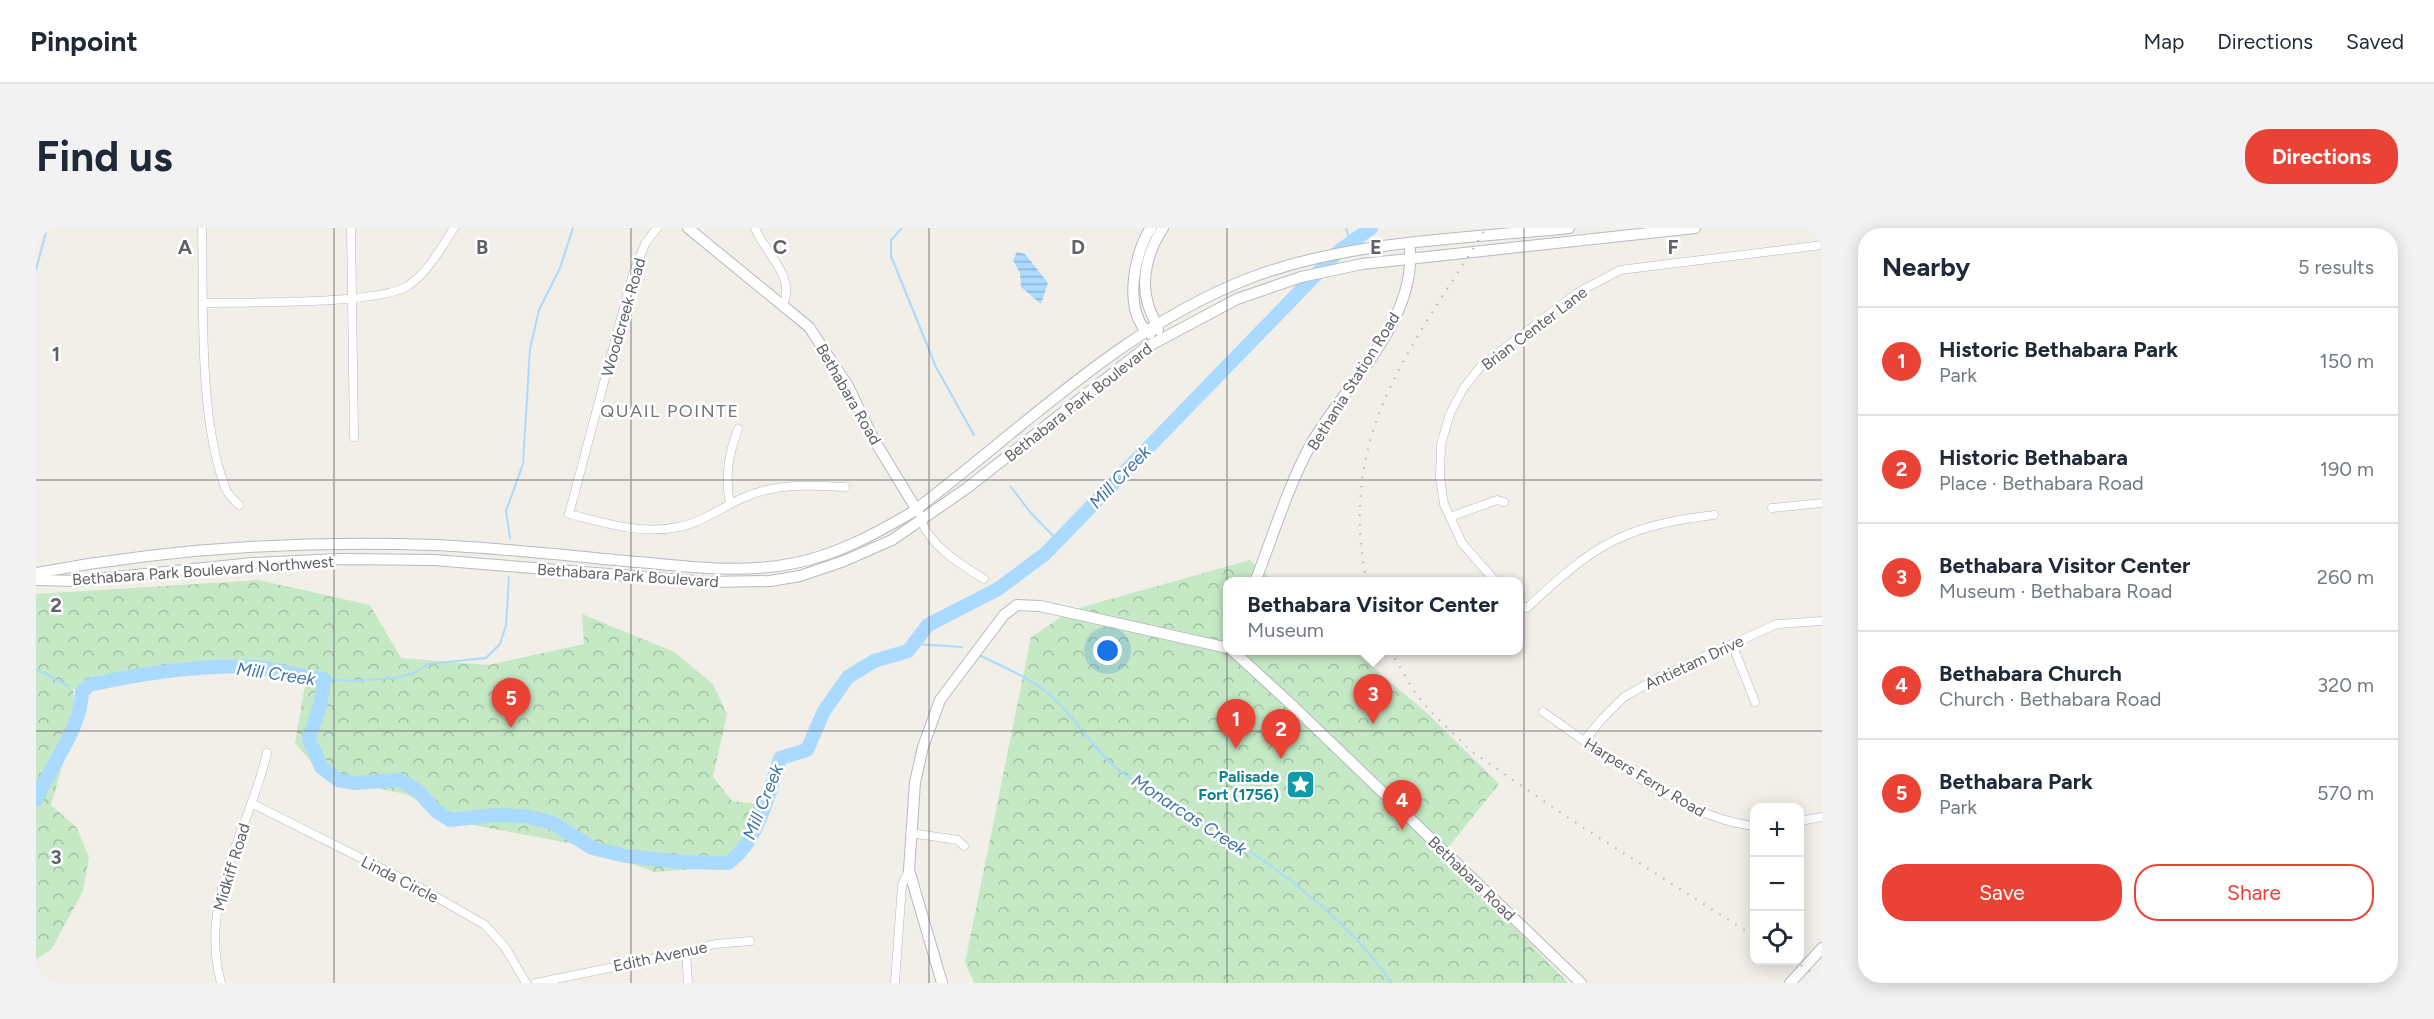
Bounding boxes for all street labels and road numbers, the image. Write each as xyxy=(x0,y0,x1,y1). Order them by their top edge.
street label: Woodcreek Road xyxy=(597,256,650,379)
street label: Brian Center Lane xyxy=(1478,282,1591,374)
street label: Bethania Station Road xyxy=(1303,309,1404,454)
street label: Bethabara Park Boulevard xyxy=(1001,339,1156,466)
street label: Bethabara Road xyxy=(812,340,885,448)
street label: Bethabara Park Boulevard Northwest xyxy=(71,552,335,589)
street label: Bethabara Park Boulevard xyxy=(536,560,720,591)
street label: Antietam Drive xyxy=(1642,631,1747,694)
street label: Harpers Ferry Road xyxy=(1581,734,1709,821)
street label: Midkiff Road xyxy=(209,821,254,913)
street label: Bethabara Road xyxy=(1424,832,1519,925)
street label: Linda Circle xyxy=(358,852,442,907)
street label: Edith Avenue xyxy=(611,937,709,976)

